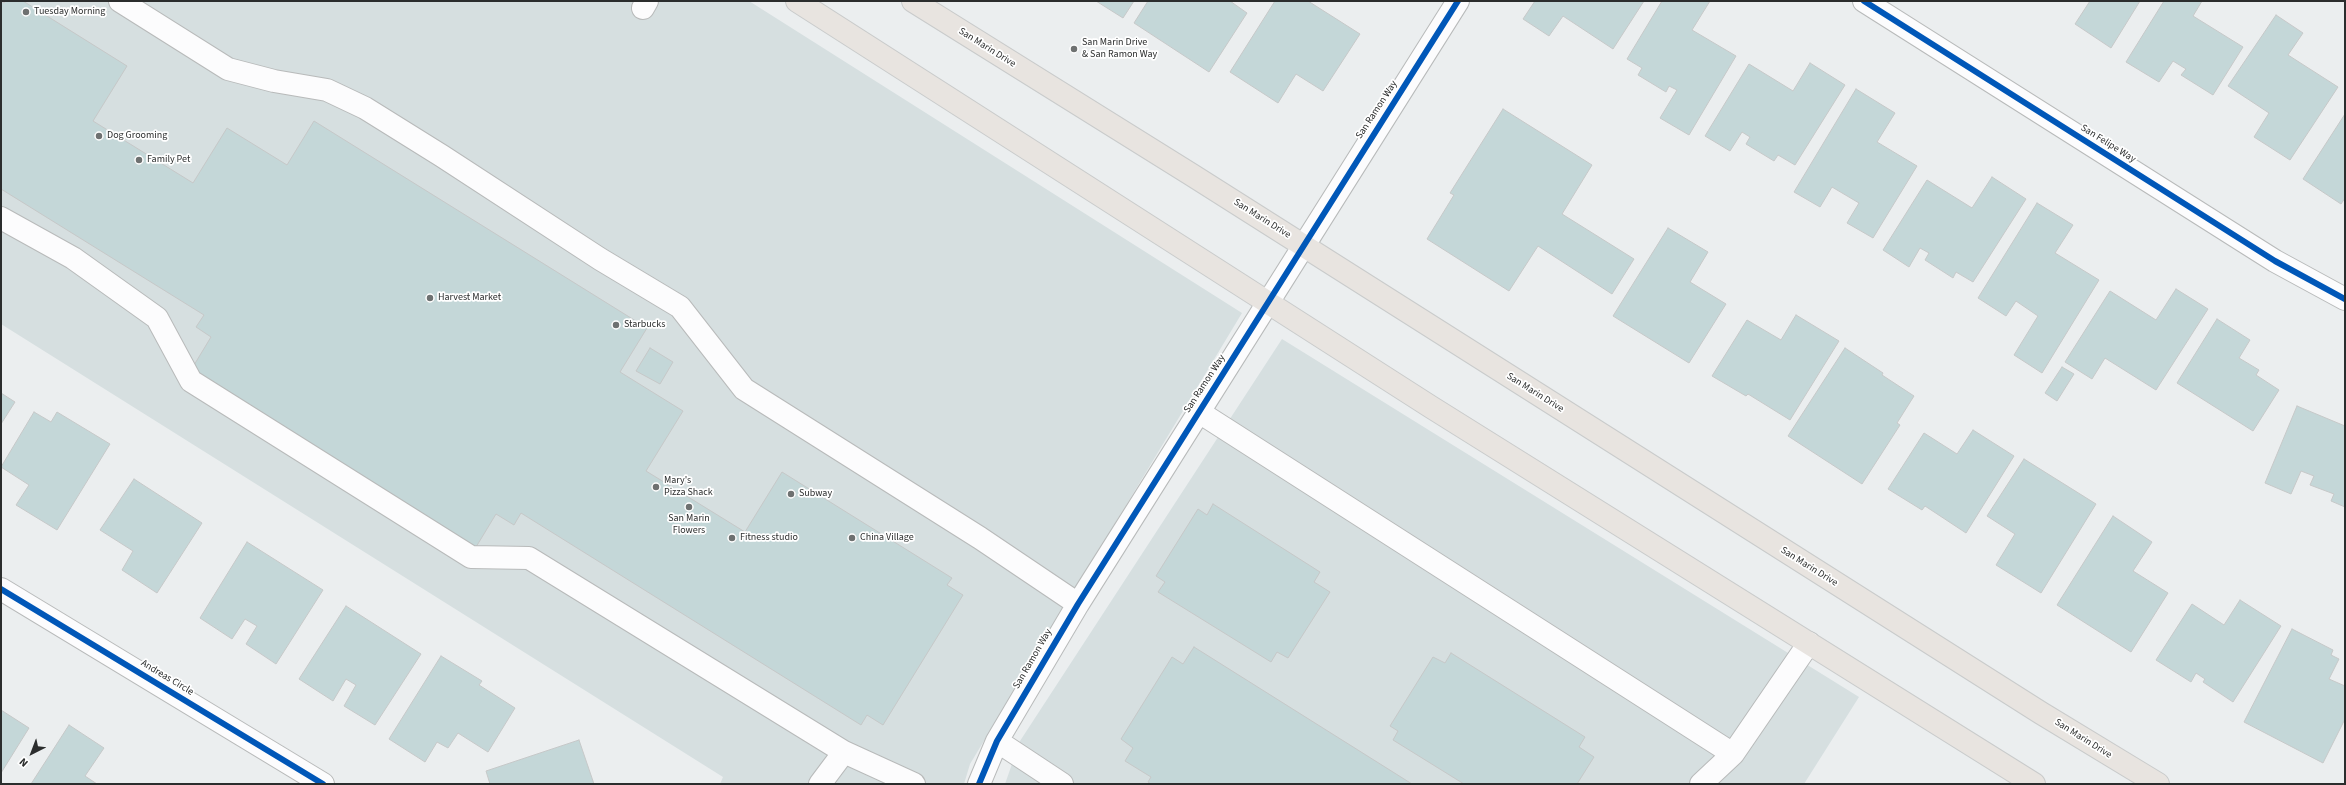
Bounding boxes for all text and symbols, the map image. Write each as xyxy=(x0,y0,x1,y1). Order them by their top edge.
place label: Tuesday Morning xyxy=(34,6,105,18)
marker: Tuesday Morning xyxy=(21,7,31,17)
street label: San Marin Drive xyxy=(956,26,1018,70)
place label: San Marin Drive & San Ramon Way xyxy=(1082,37,1157,60)
marker: San Marin Drive & San Ramon Way xyxy=(1069,44,1079,54)
street label: San Ramon Way xyxy=(1354,79,1400,141)
street label: San Felipe Way xyxy=(2078,122,2138,166)
place label: Dog Grooming xyxy=(107,130,167,142)
marker: Dog Grooming xyxy=(94,131,104,141)
place label: Family Pet xyxy=(147,154,190,166)
marker: Family Pet xyxy=(134,155,144,165)
street label: San Marin Drive xyxy=(1231,197,1293,241)
place label: Harvest Market xyxy=(438,292,501,304)
marker: Harvest Market xyxy=(425,293,435,303)
place label: Starbucks xyxy=(624,319,665,331)
marker: Starbucks xyxy=(611,320,621,330)
street label: San Ramon Way xyxy=(1182,353,1228,415)
street label: San Marin Drive xyxy=(1504,371,1566,415)
place label: Mary's Pizza Shack xyxy=(664,475,713,498)
marker: Mary's Pizza Shack xyxy=(651,482,661,492)
place label: Subway xyxy=(799,488,832,500)
marker: Subway xyxy=(786,489,796,499)
marker: San Marin Flowers xyxy=(684,502,694,512)
place label: San Marin Flowers xyxy=(668,513,710,536)
place label: Fitness studio xyxy=(740,532,798,544)
place label: China Village xyxy=(860,532,914,544)
marker: Fitness studio xyxy=(727,533,737,543)
marker: China Village xyxy=(847,533,857,543)
street label: San Marin Drive xyxy=(1778,545,1840,589)
street label: San Ramon Way xyxy=(1011,627,1055,691)
street label: Andreas Circle xyxy=(138,658,196,698)
street label: San Marin Drive xyxy=(2052,717,2114,761)
north arrow xyxy=(12,733,52,773)
text: N xyxy=(16,754,31,770)

